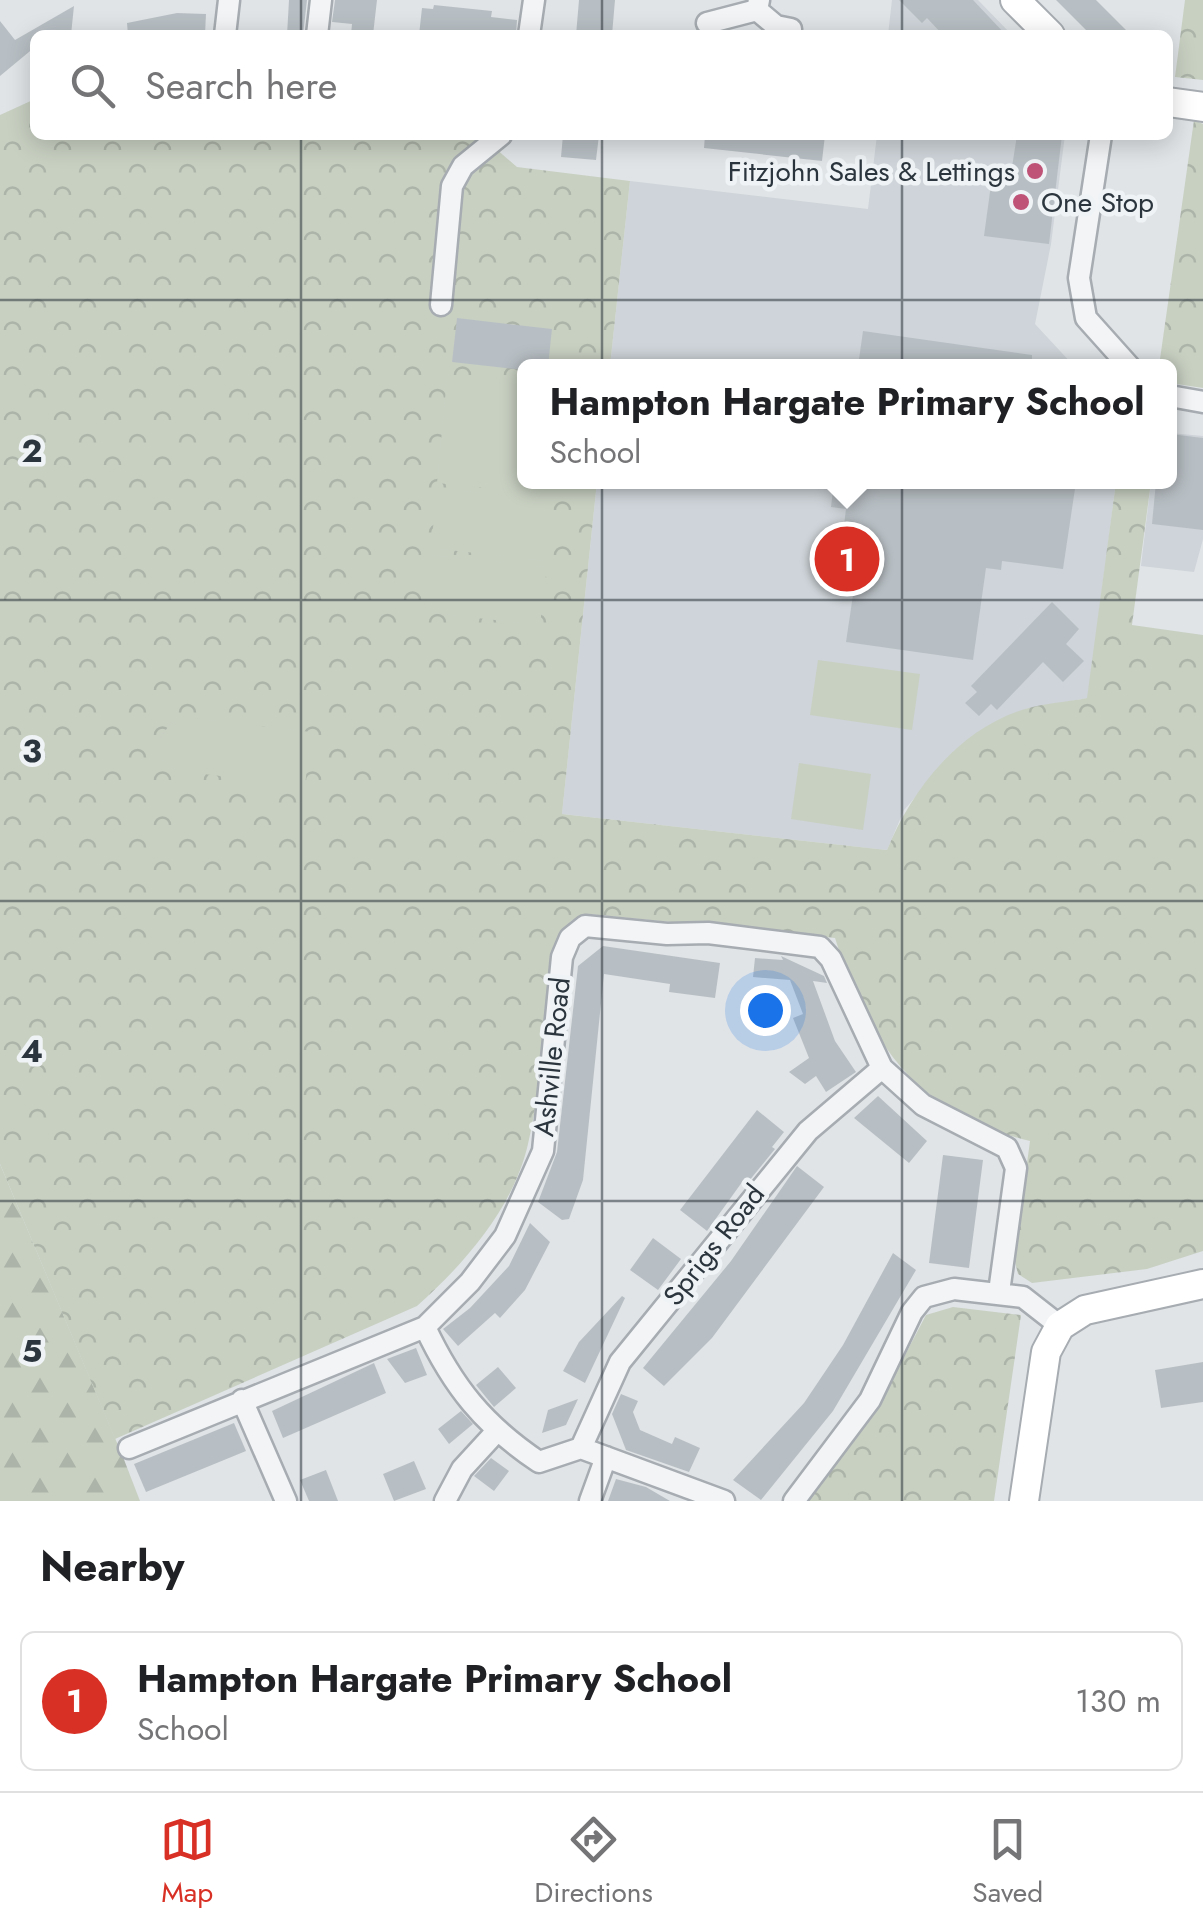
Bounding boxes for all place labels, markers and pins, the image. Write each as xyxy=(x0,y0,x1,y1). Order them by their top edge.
place label: Fitzjohn Sales & Lettings xyxy=(728,151,1015,192)
marker: Fitzjohn Sales & Lettings xyxy=(1024,160,1046,182)
place label: One Stop xyxy=(1041,182,1154,223)
marker: One Stop xyxy=(1010,191,1032,213)
pin: 1 xyxy=(814,522,880,596)

